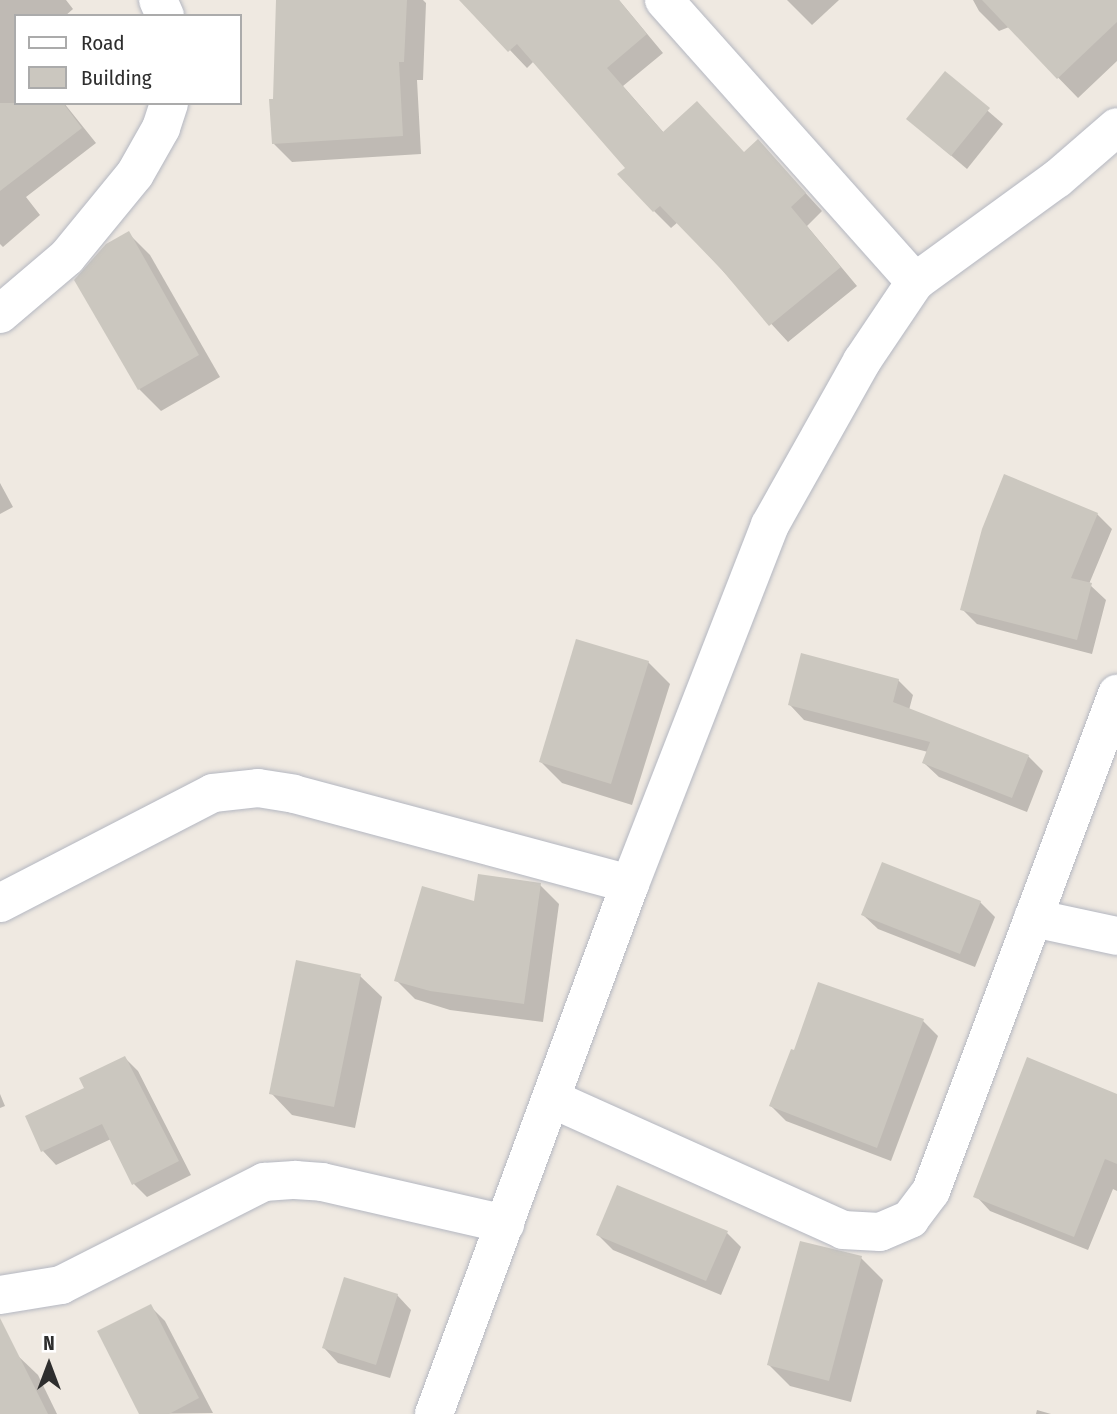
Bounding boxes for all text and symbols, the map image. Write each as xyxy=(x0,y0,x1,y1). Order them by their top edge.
legend xyxy=(14,14,242,105)
text: Road xyxy=(81,30,125,56)
text: Building xyxy=(81,65,152,91)
north arrow xyxy=(14,1330,84,1400)
text: N xyxy=(43,1332,55,1355)

